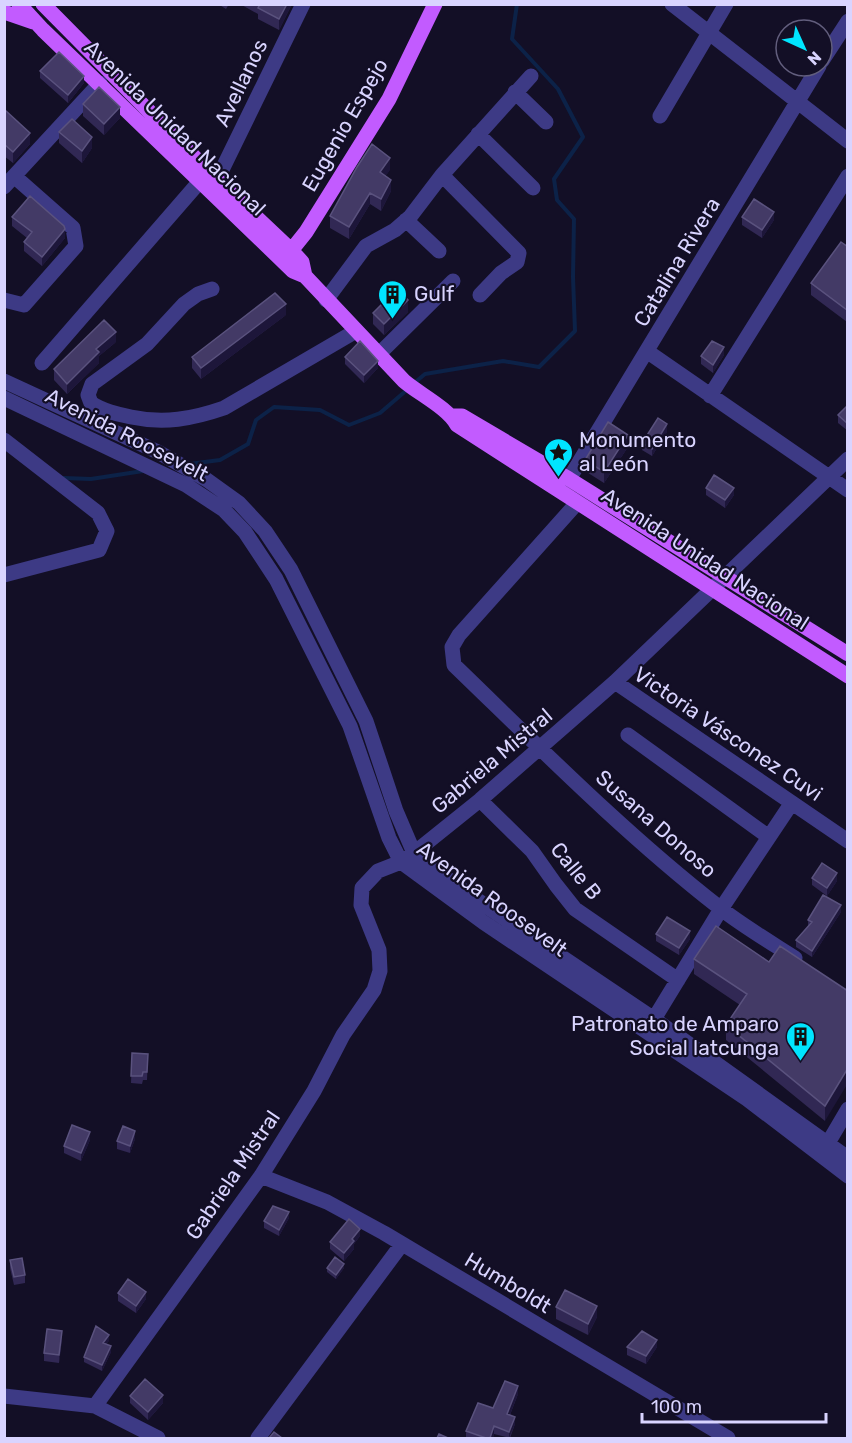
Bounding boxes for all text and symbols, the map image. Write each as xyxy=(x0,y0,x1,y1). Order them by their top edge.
north arrow xyxy=(774,18,834,78)
street label: Avenida Unidad Nacional xyxy=(80,35,271,221)
street label: Avellanos xyxy=(209,35,272,130)
text: N xyxy=(803,47,825,69)
street label: Eugenio Espejo xyxy=(296,54,393,196)
street label: Catalina Rivera xyxy=(628,193,725,331)
building icon: Gulf xyxy=(377,278,409,320)
place label: Gulf xyxy=(414,281,454,306)
street label: Avenida Roosevelt xyxy=(42,383,213,486)
place label: Monumento al León xyxy=(579,427,696,476)
place icon: Monumento al León xyxy=(542,436,574,478)
street label: Avenida Unidad Nacional xyxy=(597,482,814,635)
street label: Victoria Vásconez Cuvi xyxy=(629,661,827,806)
street label: Gabriela Mistral xyxy=(426,703,557,818)
street label: Susana Donoso xyxy=(591,764,722,883)
street label: Avenida Roosevelt xyxy=(412,836,572,961)
street label: Calle B xyxy=(546,837,607,904)
place label: Patronato de Amparo Social latcunga xyxy=(571,1011,779,1060)
building icon: Patronato de Amparo Social latcunga xyxy=(784,1020,816,1062)
street label: Gabriela Mistral xyxy=(180,1105,285,1244)
street label: Humboldt xyxy=(460,1247,556,1318)
scale bar xyxy=(642,1386,826,1424)
text: 100 m xyxy=(651,1396,702,1418)

